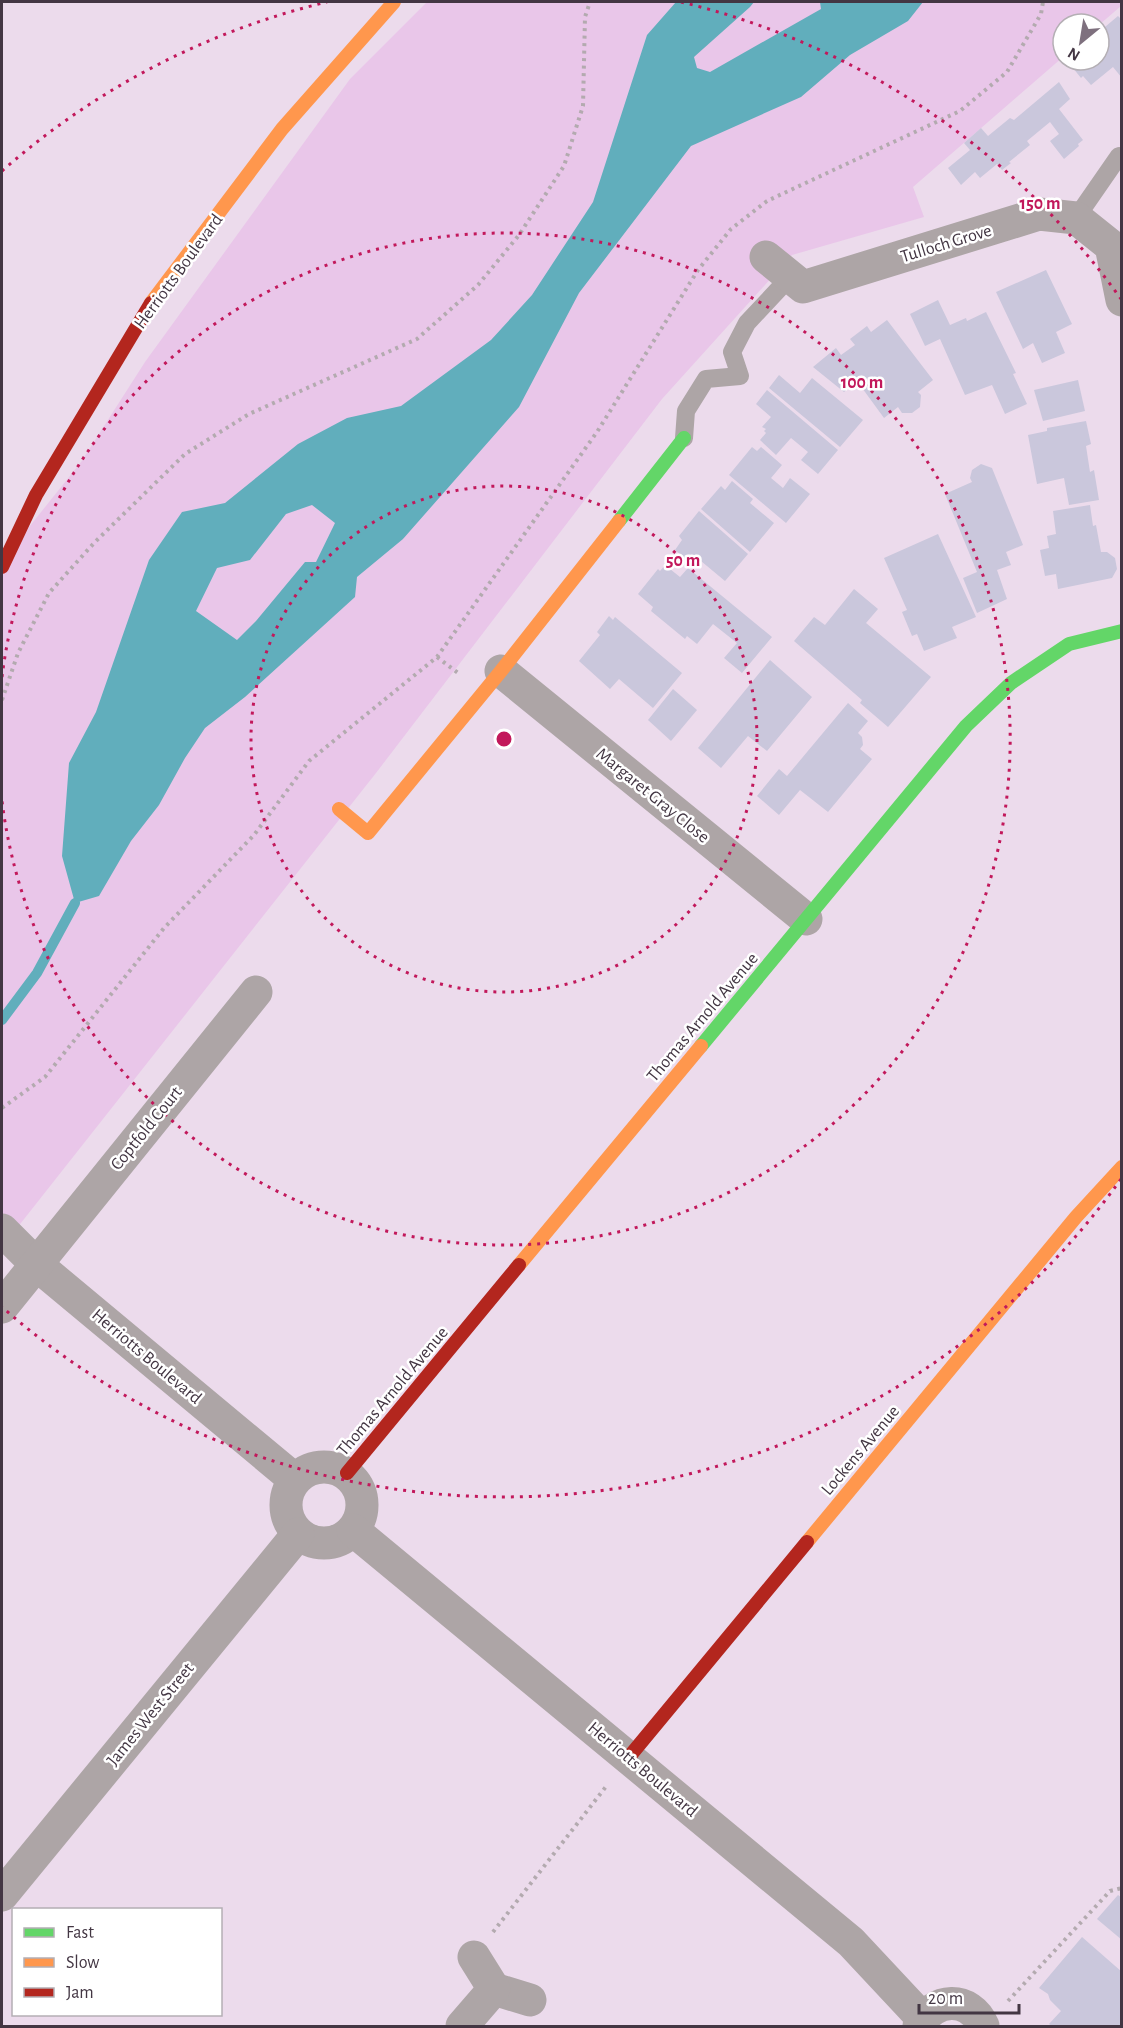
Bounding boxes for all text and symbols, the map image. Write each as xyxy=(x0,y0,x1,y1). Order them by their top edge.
north arrow xyxy=(1051,12,1111,72)
text: N xyxy=(1065,44,1083,64)
text: 150 m xyxy=(1020,195,1060,213)
street label: Herriotts Boulevard xyxy=(131,211,226,332)
street label: Tulloch Grove xyxy=(899,222,994,266)
text: 100 m xyxy=(841,374,883,392)
text: 50 m xyxy=(666,552,700,570)
centre of rings xyxy=(494,729,514,749)
street label: Margaret Gray Close xyxy=(592,745,712,847)
street label: Thomas Arnold Avenue xyxy=(644,950,762,1086)
street label: Coptfold Court xyxy=(108,1083,186,1174)
street label: Herriotts Boulevard xyxy=(88,1306,205,1408)
street label: Thomas Arnold Avenue xyxy=(334,1324,452,1460)
street label: Lockens Avenue xyxy=(818,1402,903,1499)
street label: James West Street xyxy=(104,1659,198,1770)
street label: Herriotts Boulevard xyxy=(584,1719,701,1821)
legend xyxy=(12,1908,222,2016)
text: Fast xyxy=(66,1924,94,1942)
text: Slow xyxy=(66,1954,99,1972)
scale bar xyxy=(919,1977,1020,2015)
text: Jam xyxy=(66,1984,94,2002)
text: 20 m xyxy=(928,1990,963,2008)

